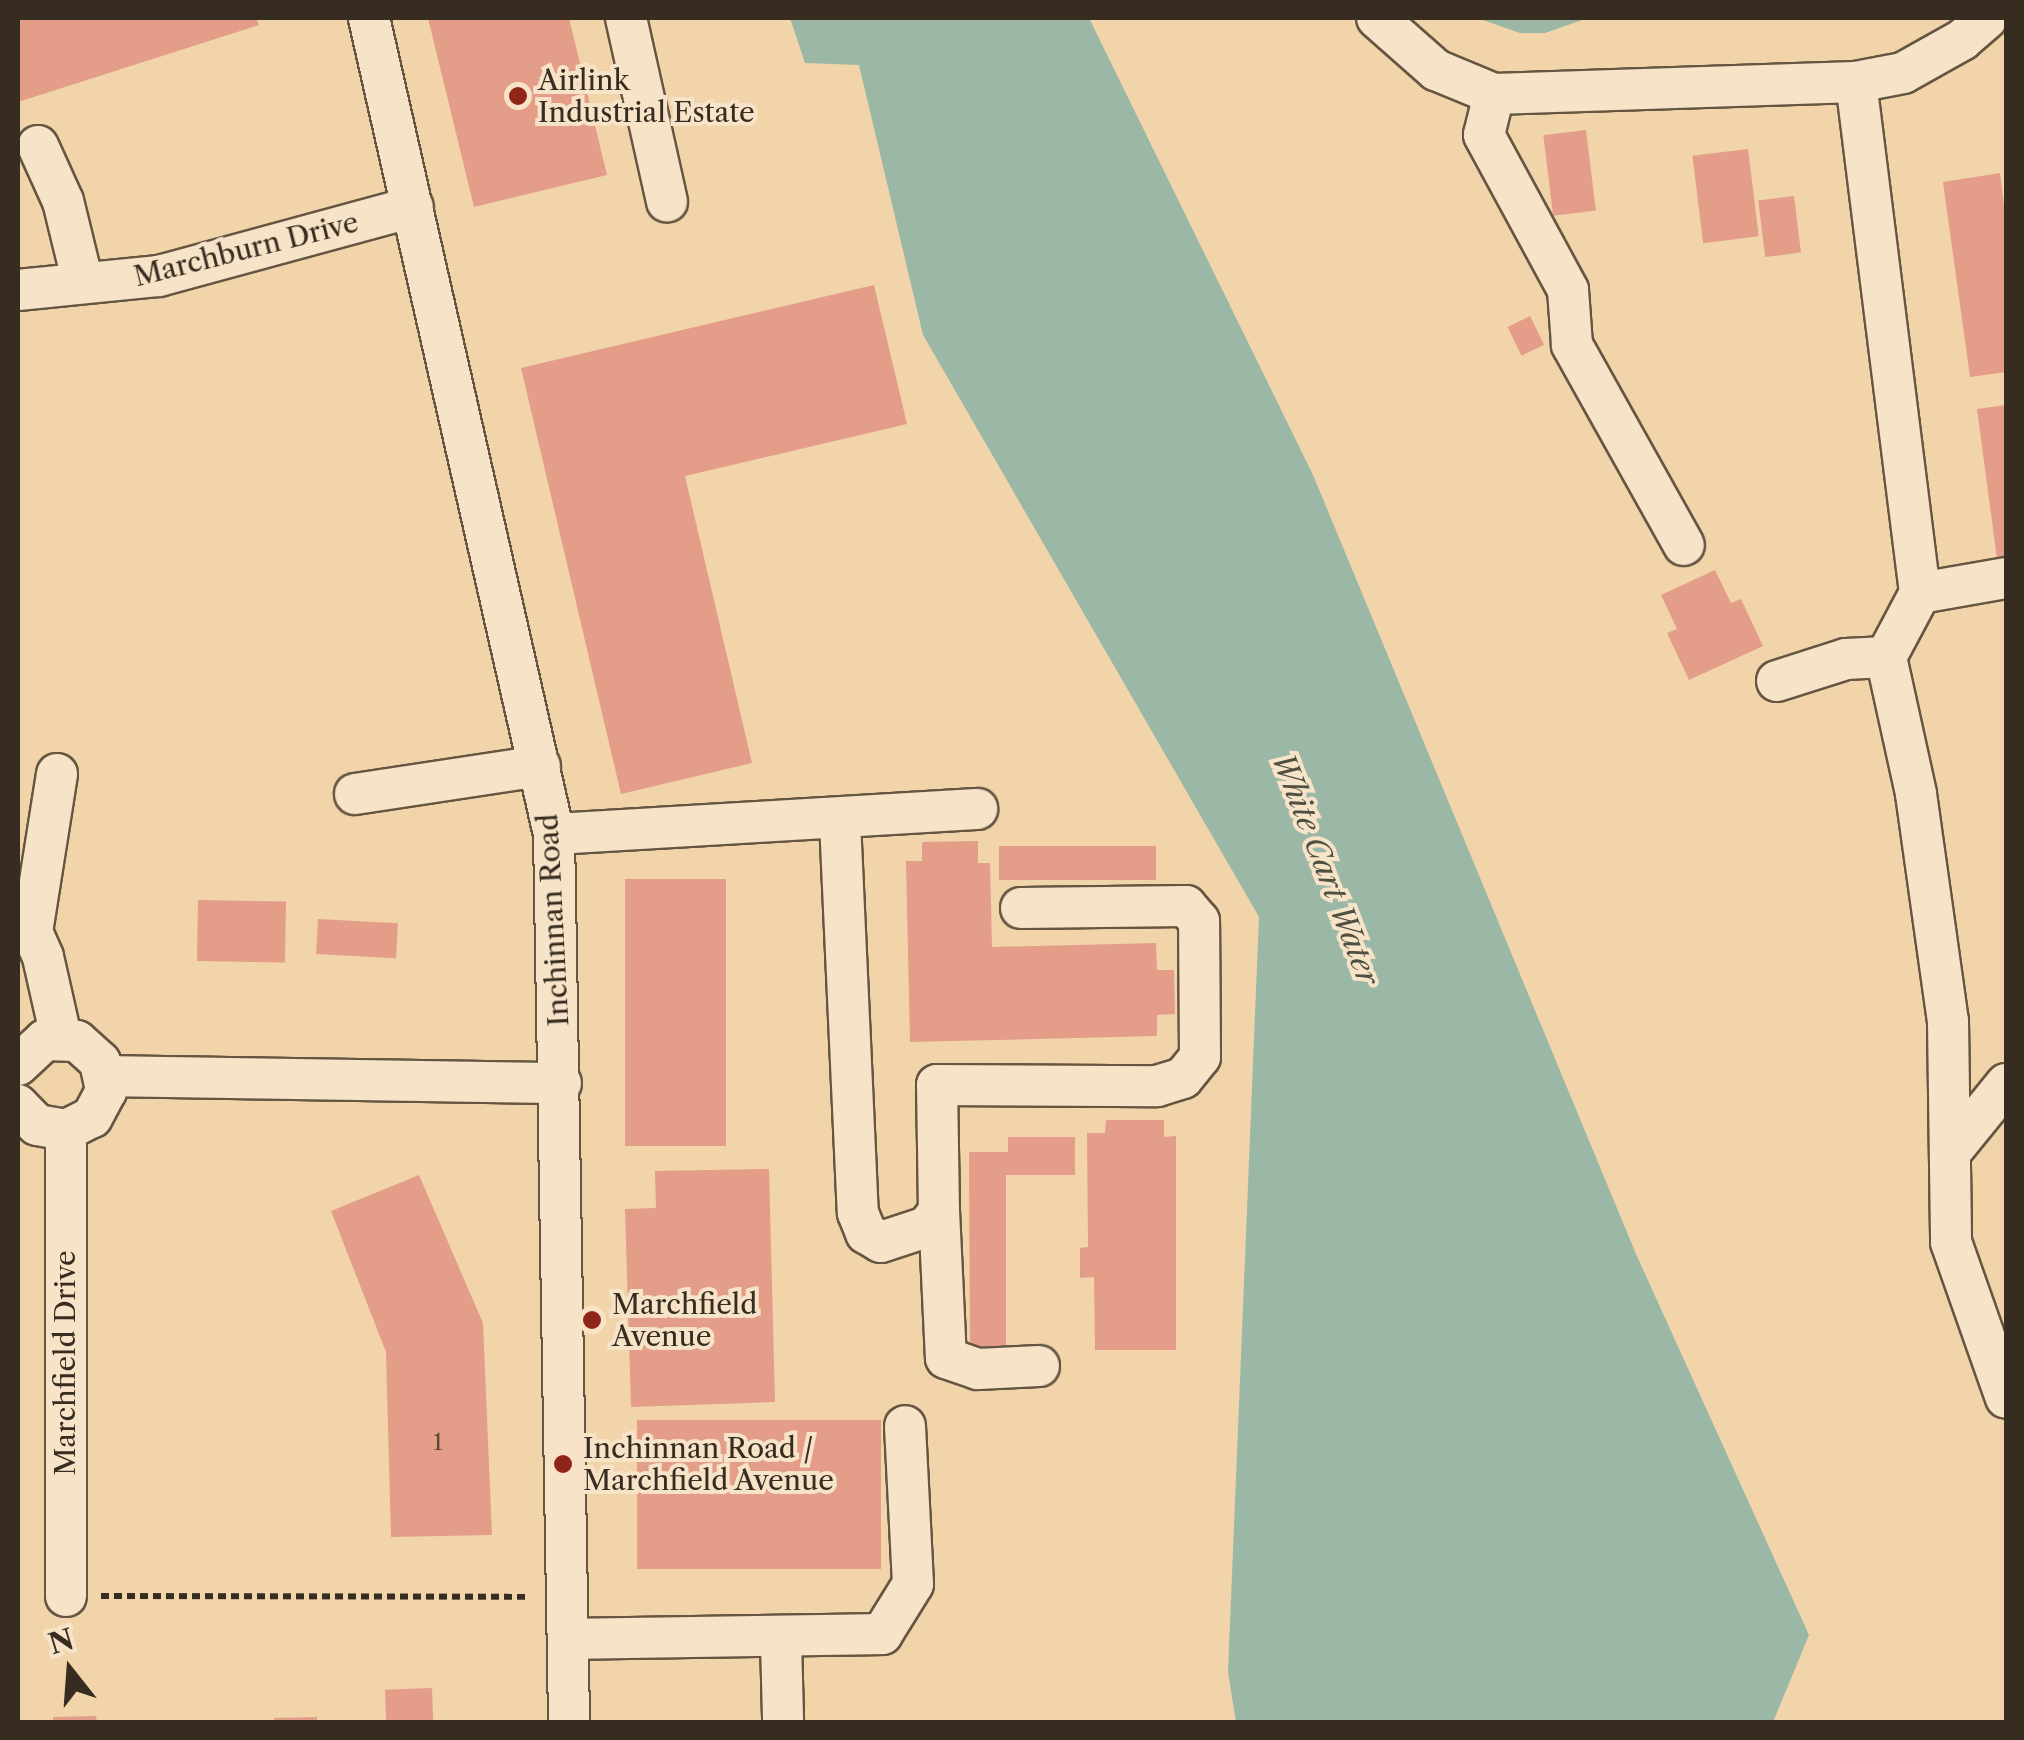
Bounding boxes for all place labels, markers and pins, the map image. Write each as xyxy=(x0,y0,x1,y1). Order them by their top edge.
place label: Airlink Industrial Estate xyxy=(538,63,755,129)
marker: Airlink Industrial Estate xyxy=(507,85,529,107)
place label: Marchfield Avenue xyxy=(612,1287,757,1353)
marker: Marchfield Avenue xyxy=(581,1309,603,1331)
place label: Inchinnan Road / Marchfield Avenue xyxy=(583,1431,835,1497)
marker: Inchinnan Road / Marchfield Avenue xyxy=(552,1453,574,1475)

